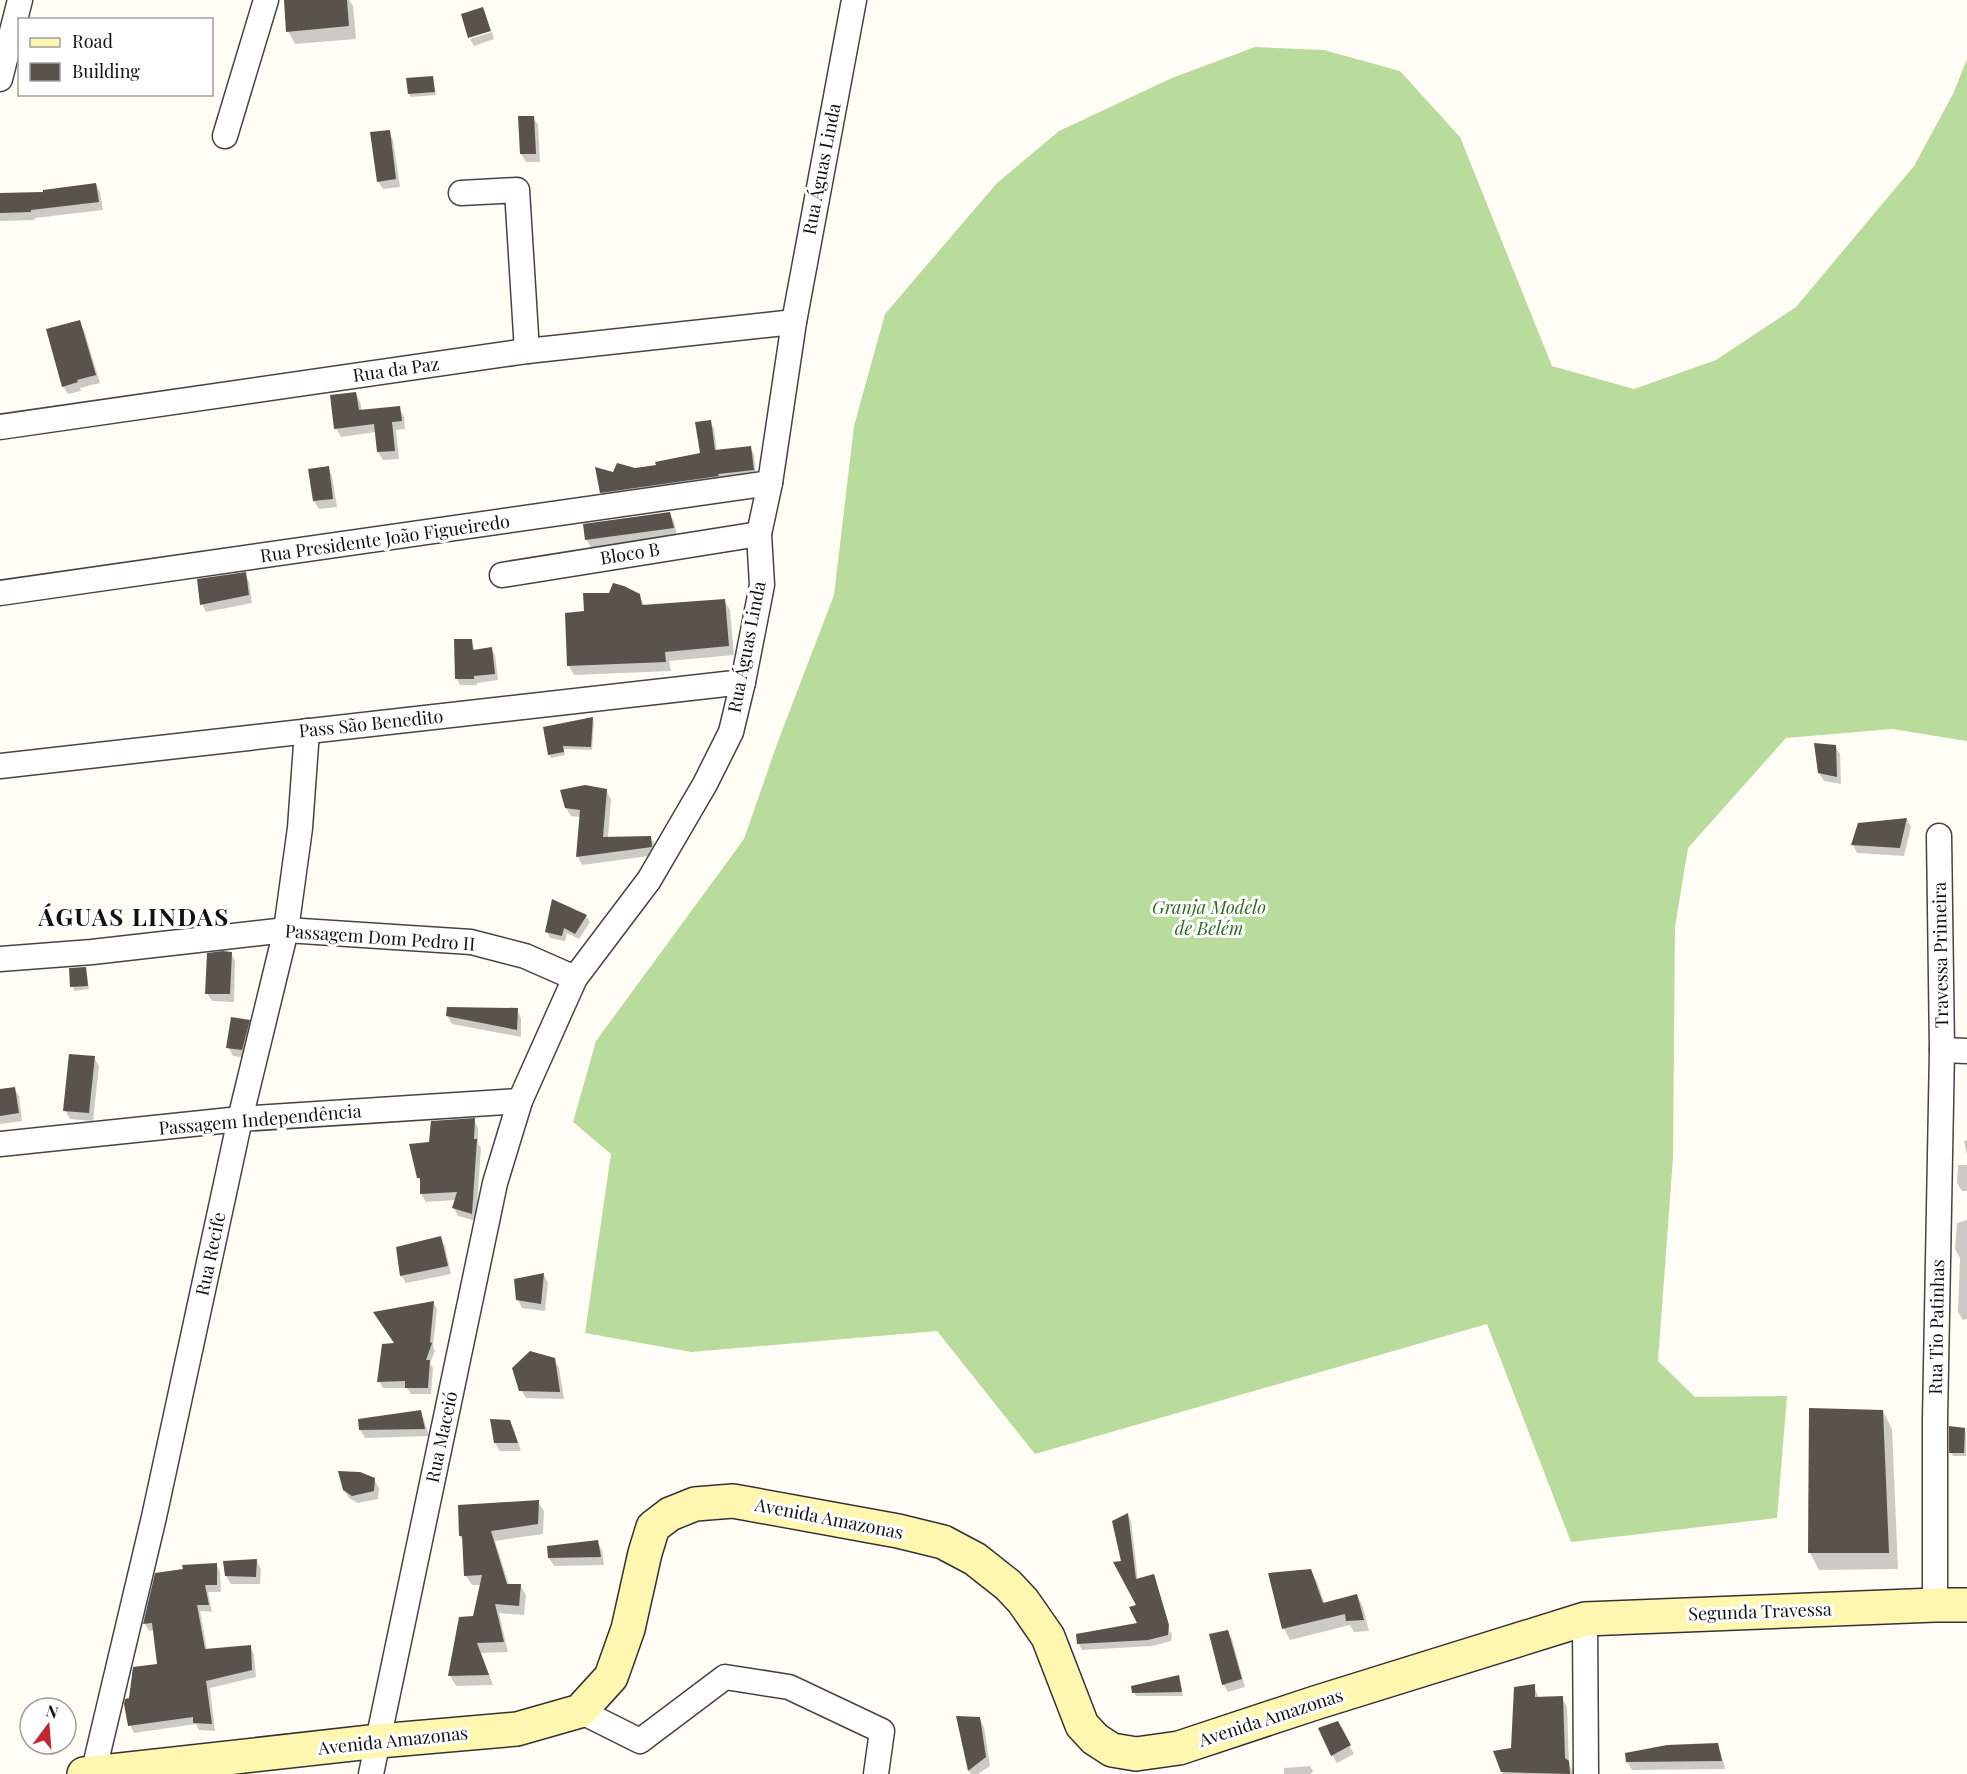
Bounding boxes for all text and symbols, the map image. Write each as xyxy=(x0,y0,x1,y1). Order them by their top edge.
legend xyxy=(18,18,213,96)
text: Road xyxy=(72,29,113,53)
text: Building xyxy=(72,59,140,83)
street label: Rua Águas Linda xyxy=(796,101,846,237)
street label: Rua da Paz xyxy=(351,351,441,387)
street label: Rua Presidente João Figueiredo xyxy=(258,509,511,567)
street label: Bloco B xyxy=(598,536,661,570)
street label: Rua Águas Linda xyxy=(721,579,771,715)
street label: Pass São Benedito xyxy=(297,703,444,743)
street label: Travessa Primeira xyxy=(1927,882,1953,1028)
park label: Granja Modelo de Belém xyxy=(1152,895,1266,940)
district label: ÁGUAS LINDAS xyxy=(37,900,230,932)
street label: Passagem Dom Pedro II xyxy=(284,918,476,956)
street label: Passagem Independência xyxy=(158,1098,362,1140)
street label: Rua Recife xyxy=(189,1210,231,1298)
street label: Rua Tio Patinhas xyxy=(1923,1259,1949,1395)
street label: Rua Maceió xyxy=(420,1389,462,1485)
street label: Avenida Amazonas xyxy=(752,1492,905,1544)
street label: Segunda Travessa xyxy=(1688,1597,1832,1626)
street label: Avenida Amazonas xyxy=(1194,1682,1346,1752)
north arrow xyxy=(18,1696,78,1756)
text: N xyxy=(44,1699,61,1723)
street label: Avenida Amazonas xyxy=(316,1720,469,1760)

